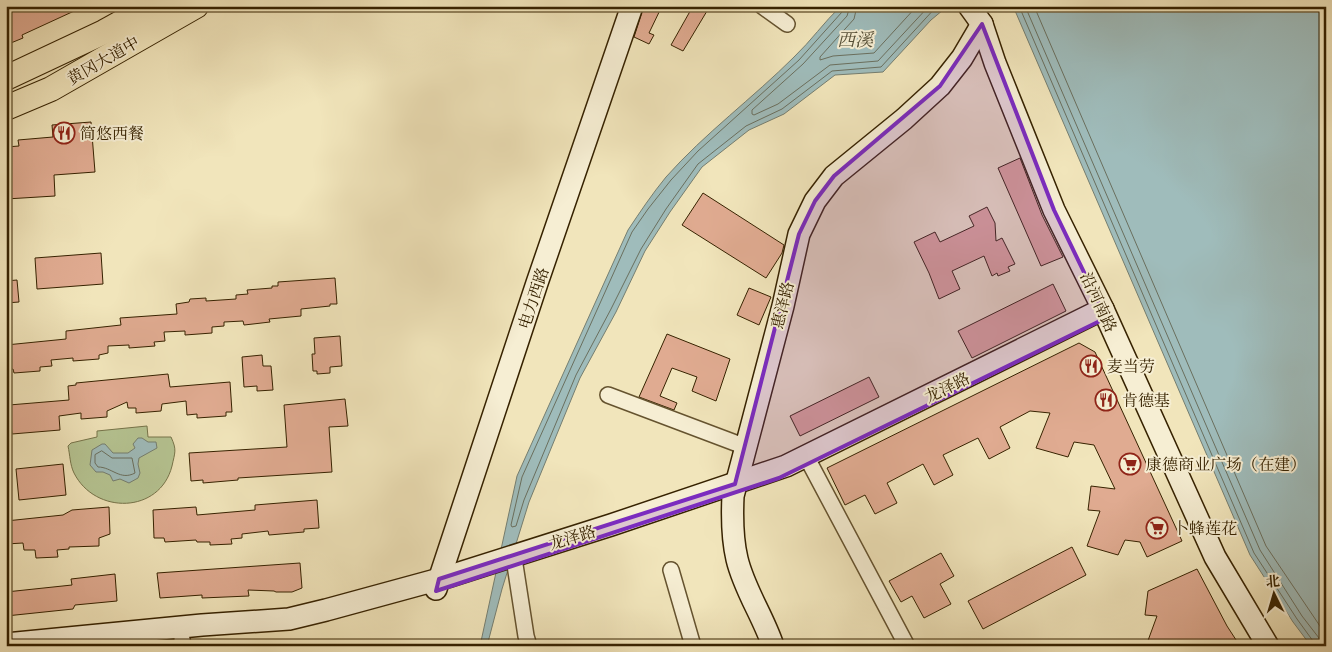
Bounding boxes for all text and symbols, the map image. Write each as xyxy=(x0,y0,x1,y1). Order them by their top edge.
water label: 西溪 xyxy=(837,28,875,53)
street label: 黄冈大道中 xyxy=(63,31,144,90)
restaurant icon: 简悠西餐 xyxy=(52,121,76,145)
place label: 简悠西餐 xyxy=(80,123,144,145)
street label: 电力西路 xyxy=(514,264,554,332)
street label: 沿河南路 xyxy=(1075,269,1122,336)
street label: 惠泽路 xyxy=(766,279,799,331)
restaurant icon: 麦当劳 xyxy=(1079,354,1103,378)
place label: 麦当劳 xyxy=(1107,356,1155,378)
street label: 龙泽路 xyxy=(921,367,974,408)
restaurant icon: 肯德基 xyxy=(1094,388,1118,412)
place label: 肯德基 xyxy=(1122,390,1170,412)
supermarket icon: 康德商业广场（在建） xyxy=(1118,452,1142,476)
place label: 康德商业广场（在建） xyxy=(1146,454,1306,476)
supermarket icon: 卜蜂莲花 xyxy=(1145,516,1169,540)
place label: 卜蜂莲花 xyxy=(1173,518,1237,540)
street label: 龙泽路 xyxy=(546,520,598,555)
north arrow xyxy=(1250,570,1300,620)
text: 北 xyxy=(1265,571,1281,592)

